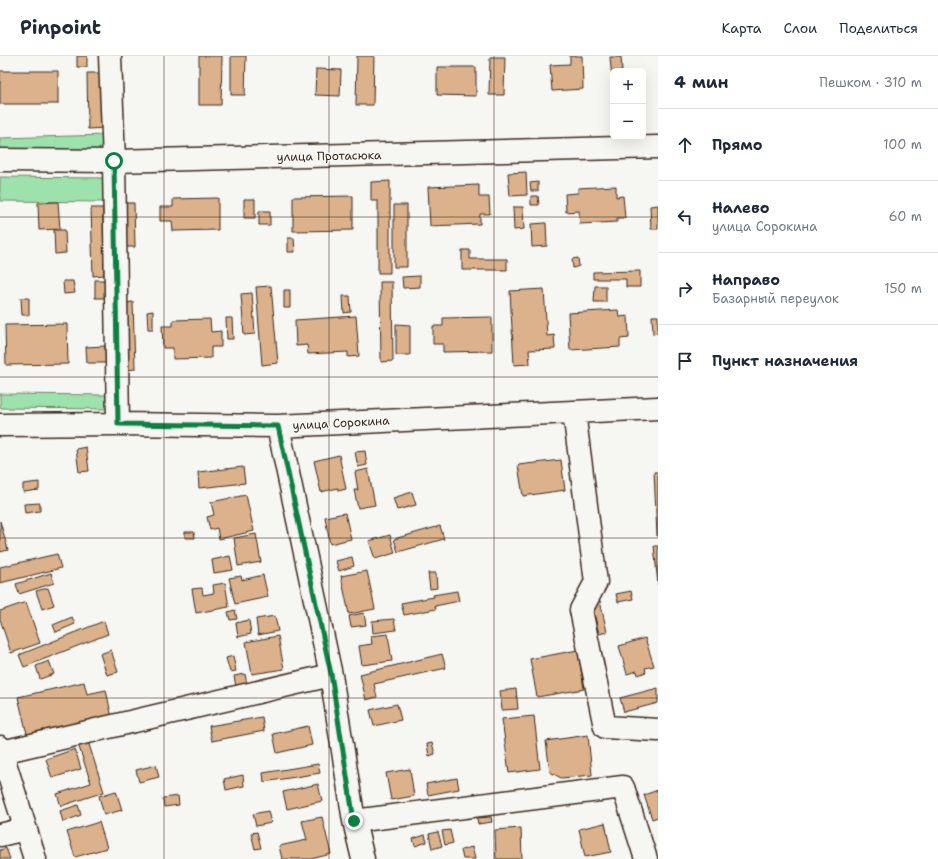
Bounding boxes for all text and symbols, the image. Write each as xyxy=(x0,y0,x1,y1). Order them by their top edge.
text: Pinpoint xyxy=(20,15,101,40)
text: Карта xyxy=(721,19,762,37)
text: Слои xyxy=(784,19,817,37)
text: Поделиться xyxy=(839,19,918,37)
map controls xyxy=(610,68,646,140)
button: + xyxy=(610,68,646,104)
text: 4 мин xyxy=(674,71,729,93)
text: Пешком · 310 m xyxy=(819,74,922,91)
button: − xyxy=(610,104,646,140)
icon: ahead xyxy=(674,134,696,156)
text: Прямо xyxy=(712,135,762,155)
text: 100 m xyxy=(883,136,922,153)
street label: улица Протасюка xyxy=(277,147,382,165)
route start xyxy=(105,152,123,170)
text: Налево xyxy=(712,198,770,218)
icon: left xyxy=(674,206,696,228)
text: 60 m xyxy=(889,208,922,225)
text: улица Сорокина xyxy=(712,218,817,235)
text: Направо xyxy=(712,270,780,290)
icon: right xyxy=(674,278,696,300)
text: 150 m xyxy=(884,280,922,297)
text: Базарный переулок xyxy=(712,290,839,307)
icon: arrive xyxy=(674,350,696,372)
text: Пункт назначения xyxy=(712,351,858,371)
street label: улица Сорокина xyxy=(292,412,390,434)
route end xyxy=(345,812,363,830)

